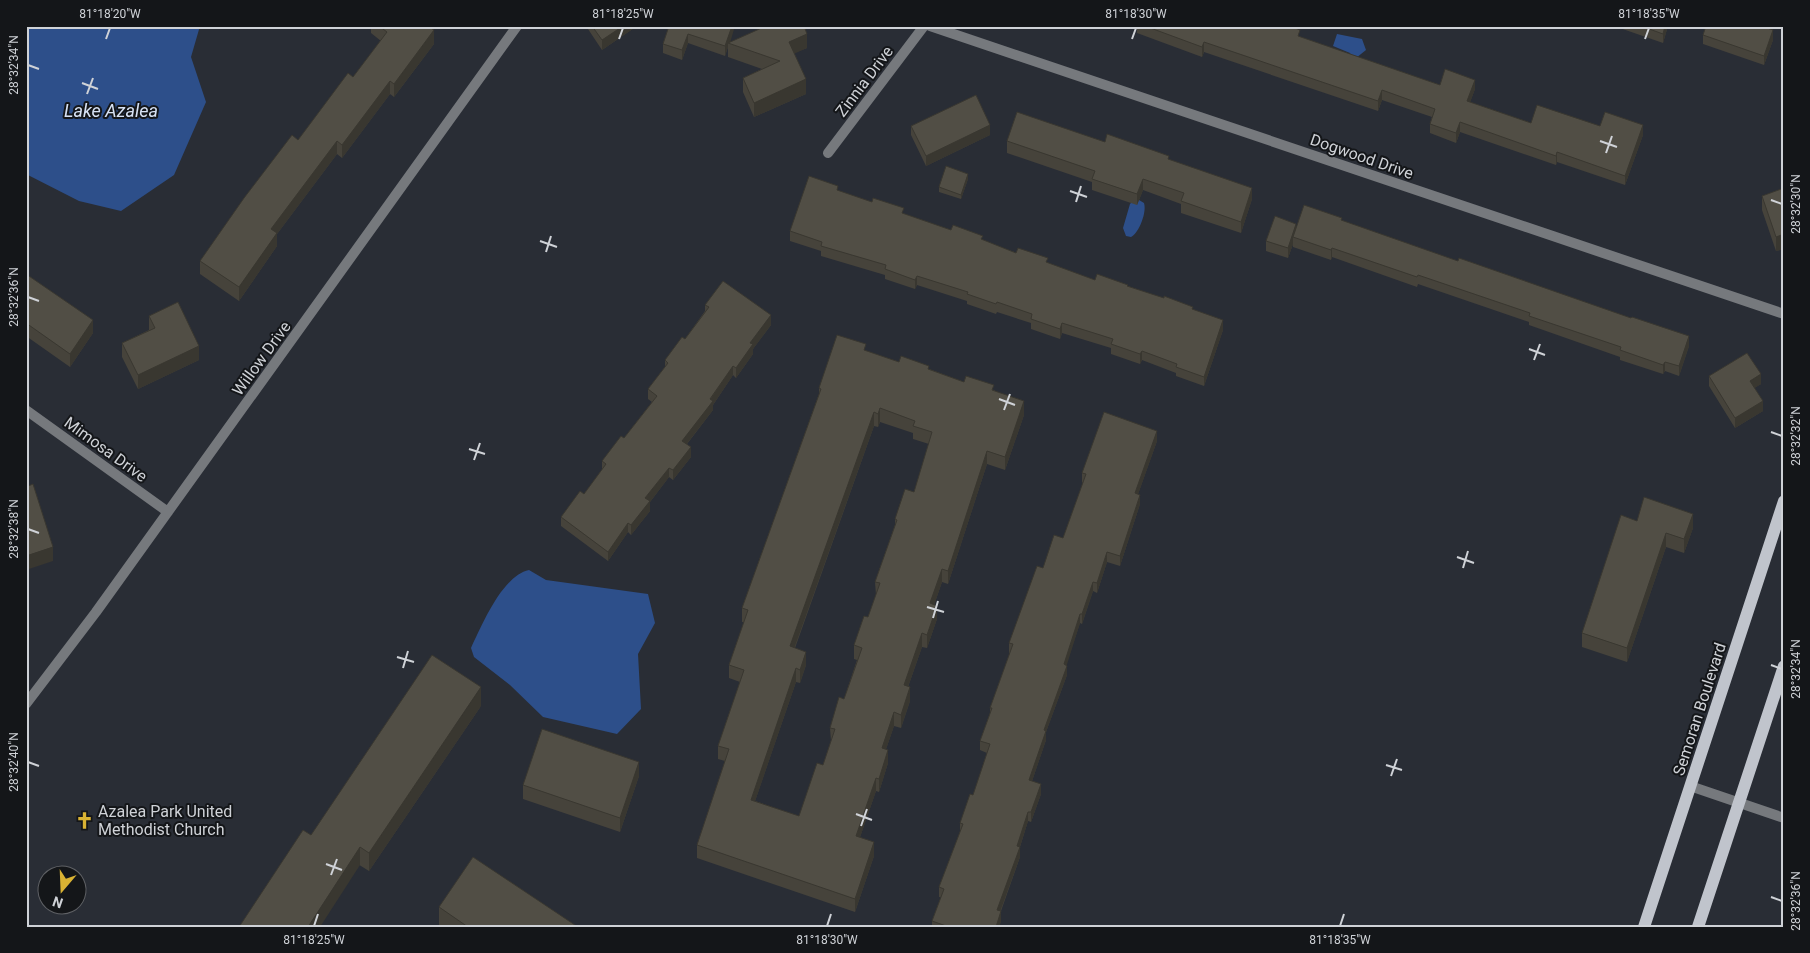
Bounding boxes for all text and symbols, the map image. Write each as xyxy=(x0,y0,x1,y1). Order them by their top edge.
text: 81°18'20"W xyxy=(79,7,141,21)
text: 81°18'25"W xyxy=(592,7,654,21)
text: 81°18'30"W xyxy=(1105,7,1167,21)
text: 81°18'35"W xyxy=(1618,7,1680,21)
text: 28°32'34"N xyxy=(7,35,21,95)
street label: Zinnia Drive xyxy=(832,42,897,120)
water label: Lake Azalea xyxy=(64,100,158,121)
street label: Dogwood Drive xyxy=(1308,130,1416,183)
text: 28°32'30"N xyxy=(1789,174,1803,234)
text: 28°32'36"N xyxy=(7,267,21,327)
street label: Willow Drive xyxy=(228,318,295,399)
text: 28°32'32"N xyxy=(1789,406,1803,466)
street label: Mimosa Drive xyxy=(61,413,151,486)
text: 28°32'38"N xyxy=(7,499,21,559)
text: 28°32'34"N xyxy=(1789,639,1803,699)
street label: Semoran Boulevard xyxy=(1669,640,1730,778)
text: 28°32'40"N xyxy=(7,732,21,792)
place label: Azalea Park United Methodist Church xyxy=(98,802,232,839)
church icon: Azalea Park United Methodist Church xyxy=(74,810,94,830)
north arrow xyxy=(38,866,88,916)
text: 28°32'36"N xyxy=(1789,871,1803,931)
text: N xyxy=(50,893,65,911)
text: 81°18'25"W xyxy=(283,933,345,947)
text: 81°18'30"W xyxy=(796,933,858,947)
text: 81°18'35"W xyxy=(1309,933,1371,947)

